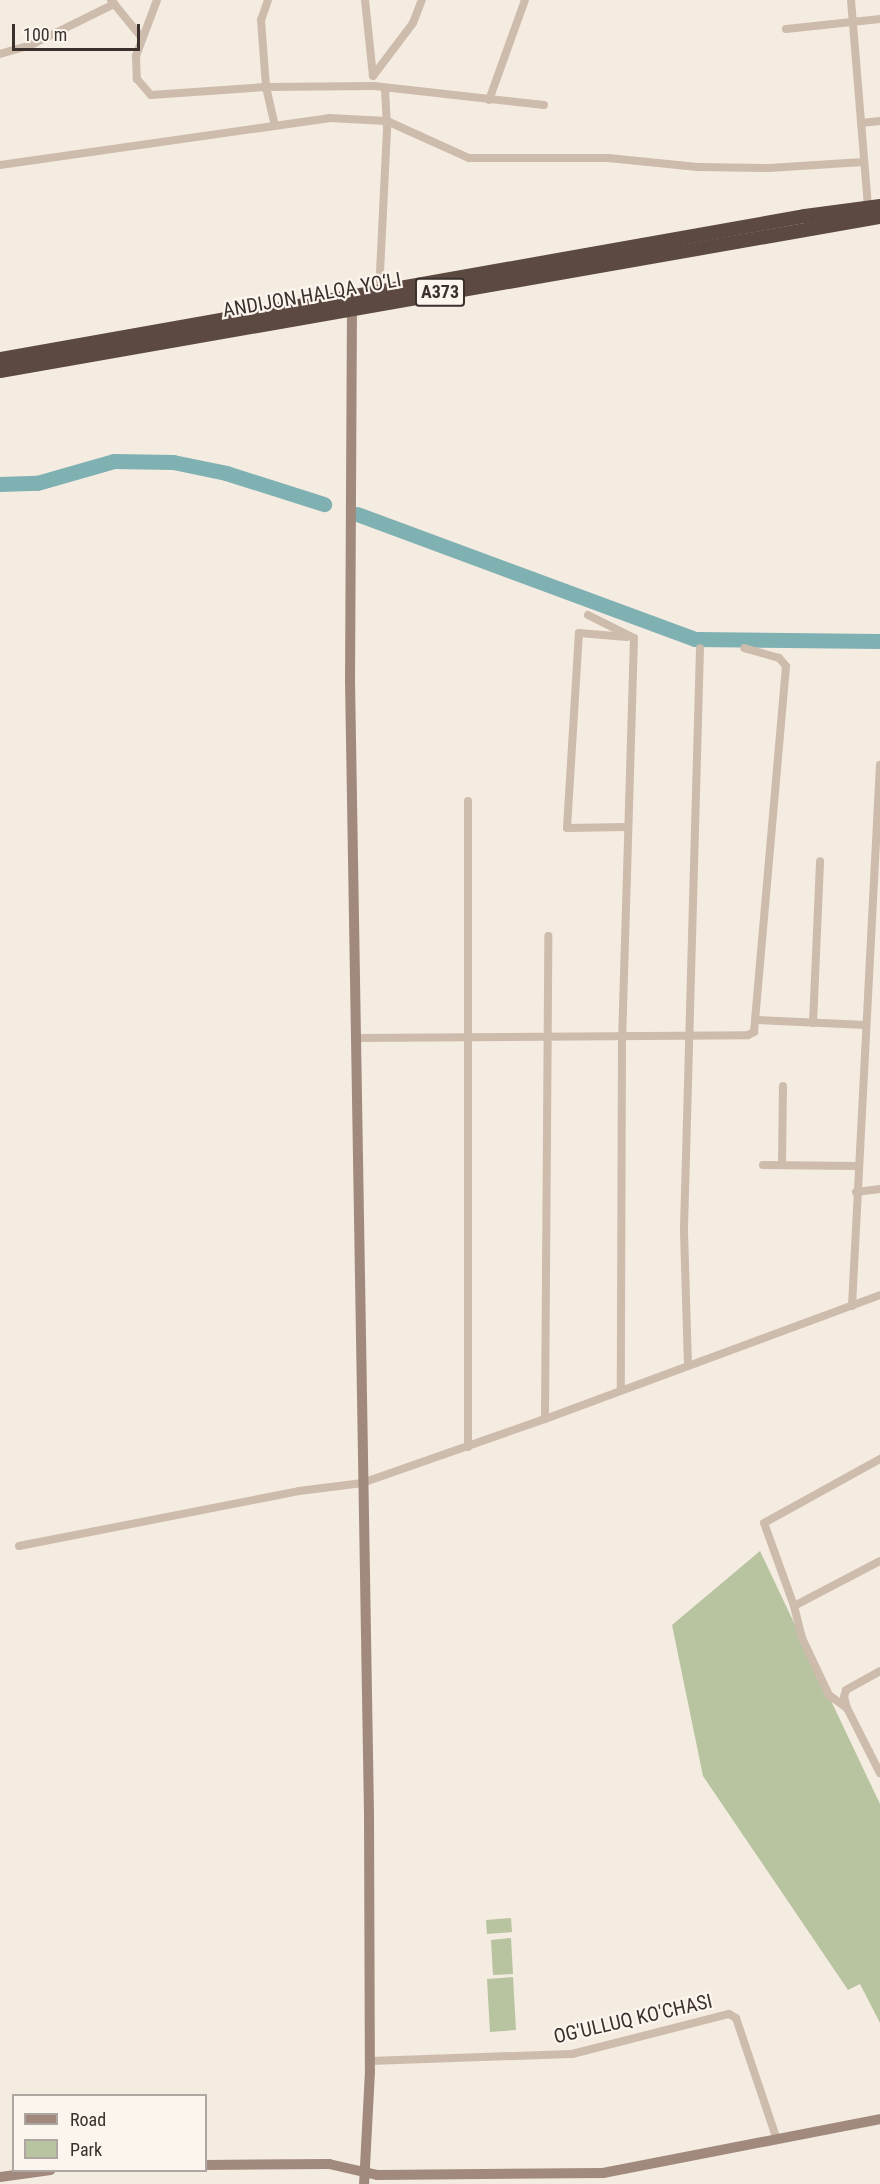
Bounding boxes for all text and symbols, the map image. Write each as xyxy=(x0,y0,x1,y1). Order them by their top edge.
scale bar xyxy=(15,12,142,50)
text: 100 m xyxy=(23,24,67,45)
street label: ANDIJON HALQA YO‘LI xyxy=(221,267,403,323)
road number: A373 xyxy=(414,277,466,307)
street label: OG'ULLUQ KO'CHASI xyxy=(551,1989,715,2049)
legend xyxy=(12,2094,207,2172)
text: Road xyxy=(70,2109,106,2130)
text: Park xyxy=(70,2139,102,2160)

